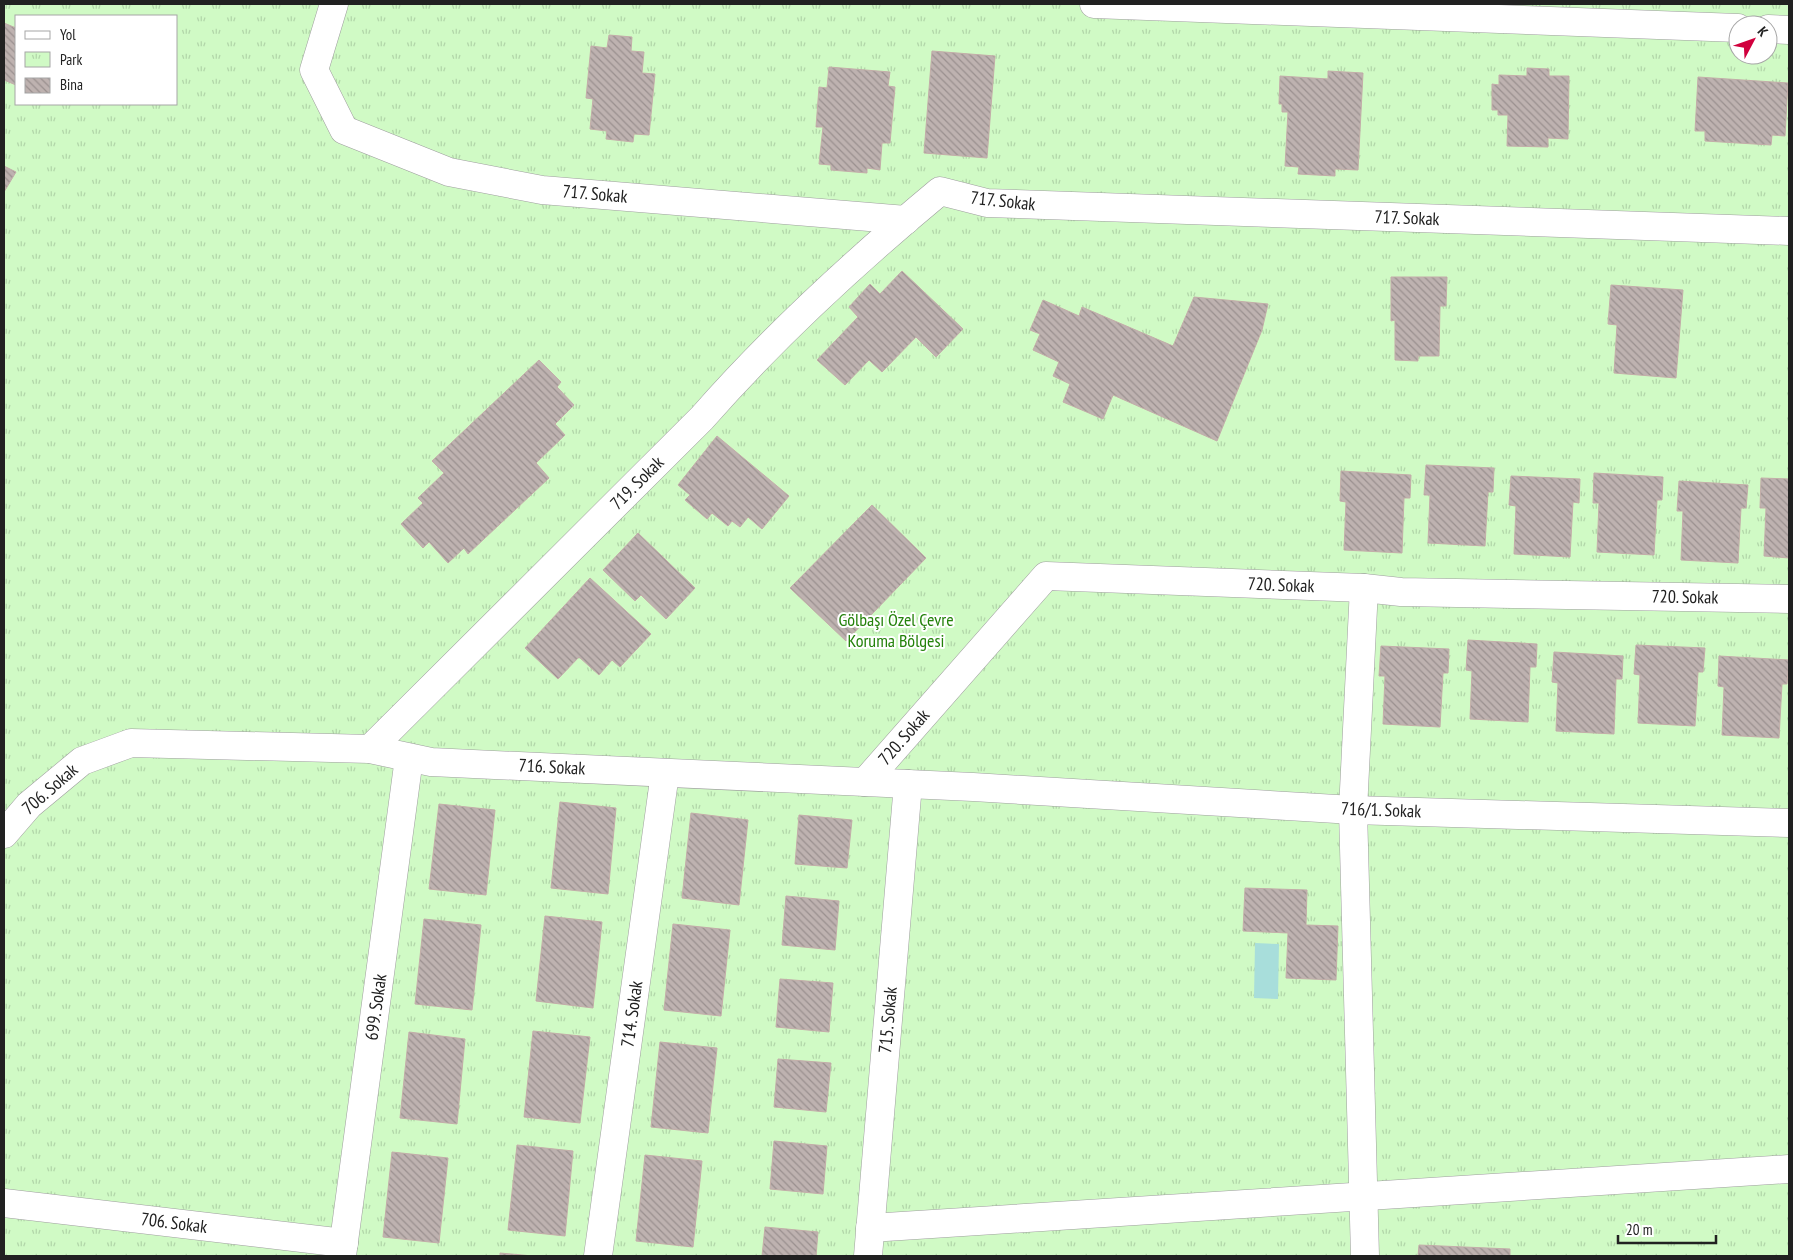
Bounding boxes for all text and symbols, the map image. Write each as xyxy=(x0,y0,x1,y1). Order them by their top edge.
legend xyxy=(15,15,178,105)
north arrow xyxy=(1728,15,1778,65)
text: K xyxy=(1754,23,1772,41)
text: Yol xyxy=(60,25,76,44)
text: Park xyxy=(60,50,82,69)
text: Bina xyxy=(60,75,83,94)
street label: 717. Sokak xyxy=(562,179,629,208)
street label: 717. Sokak xyxy=(969,186,1037,215)
street label: 717. Sokak xyxy=(1374,205,1440,230)
street label: 719. Sokak xyxy=(605,451,668,514)
street label: 720. Sokak xyxy=(1247,572,1315,597)
street label: 720. Sokak xyxy=(1651,584,1719,609)
park label: Gölbaşı Özel Çevre Koruma Bölgesi xyxy=(838,608,954,652)
street label: 720. Sokak xyxy=(873,704,934,769)
street label: 716. Sokak xyxy=(518,753,586,780)
street label: 706. Sokak xyxy=(17,758,82,819)
street label: 716/1. Sokak xyxy=(1341,797,1421,822)
street label: 699. Sokak xyxy=(359,972,392,1042)
street label: 714. Sokak xyxy=(615,979,648,1049)
street label: 715. Sokak xyxy=(873,986,902,1054)
street label: 706. Sokak xyxy=(140,1207,209,1238)
scale bar xyxy=(1618,1212,1716,1244)
text: 20 m xyxy=(1626,1220,1652,1239)

